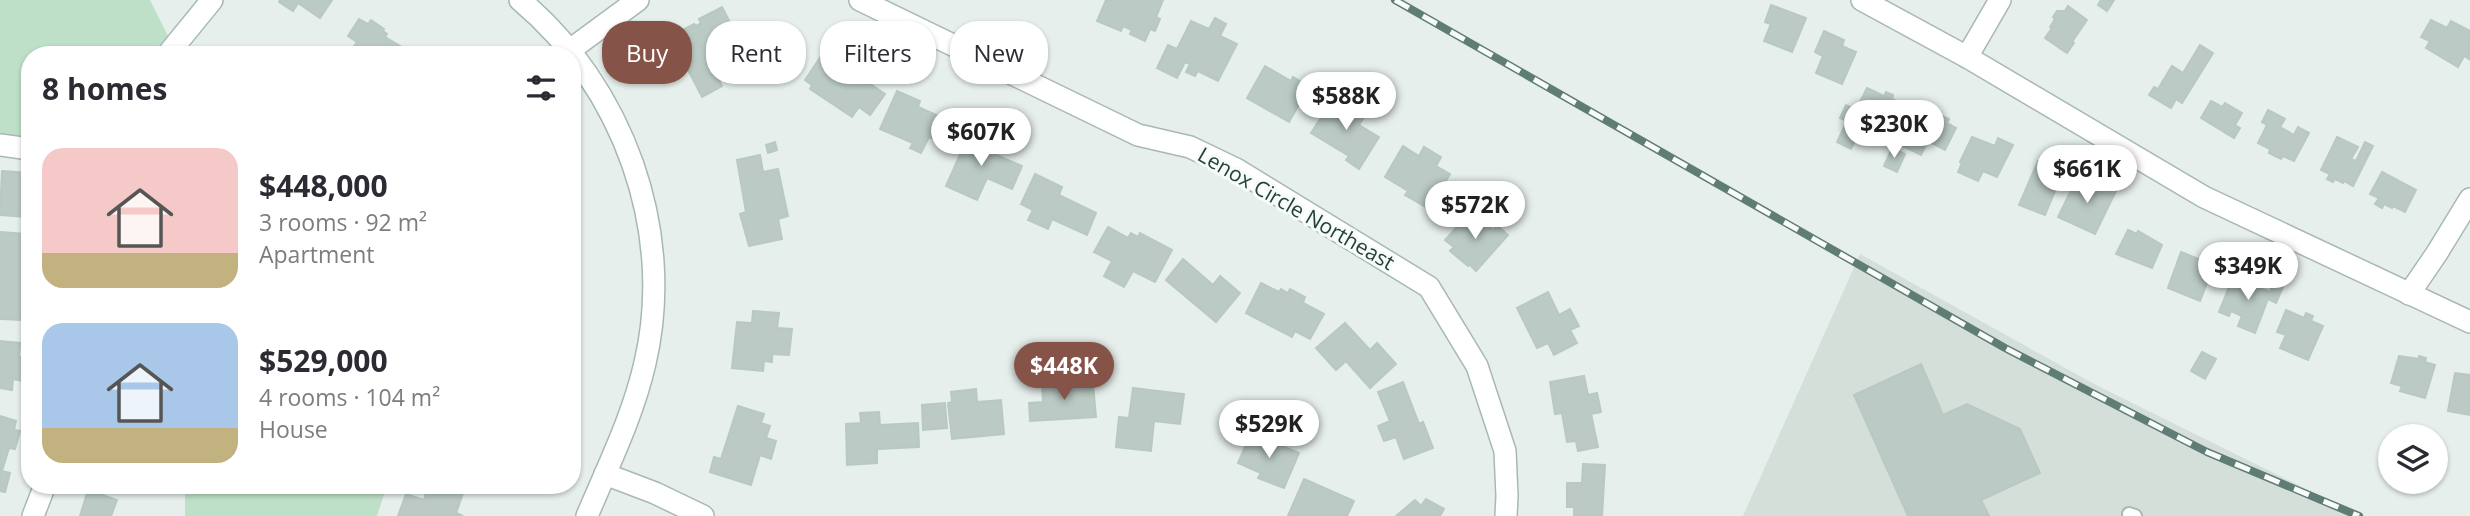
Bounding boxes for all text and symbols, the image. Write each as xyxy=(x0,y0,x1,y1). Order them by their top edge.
chip: Buy xyxy=(602,21,692,84)
chip: Rent xyxy=(706,21,806,84)
chip: Filters xyxy=(820,21,936,84)
chip: New xyxy=(950,21,1048,84)
text: 8 homes xyxy=(42,68,167,109)
icon: filters xyxy=(522,69,560,107)
pin: $588K xyxy=(1297,72,1395,132)
text: $588K xyxy=(1312,79,1380,111)
pin: $230K xyxy=(1845,100,1943,160)
text: $230K xyxy=(1860,107,1928,139)
pin: $607K xyxy=(932,108,1030,168)
text: $607K xyxy=(947,115,1015,147)
street label: Lenox Circle Northeast xyxy=(1193,140,1400,276)
pin: $661K xyxy=(2038,146,2136,205)
text: $661K xyxy=(2053,152,2121,184)
text: $448,000 xyxy=(259,165,388,206)
icon: home xyxy=(98,176,182,260)
pin: $572K xyxy=(1426,182,1524,241)
text: $572K xyxy=(1441,188,1509,220)
text: 3 rooms · 92 m² xyxy=(259,206,427,238)
text: Apartment xyxy=(259,238,375,270)
pin: $349K xyxy=(2199,243,2297,302)
text: $349K xyxy=(2214,249,2282,281)
text: $529,000 xyxy=(259,340,388,381)
pin: $448K xyxy=(1015,342,1113,402)
text: $448K xyxy=(1030,349,1098,381)
icon: home xyxy=(98,351,182,435)
text: 4 rooms · 104 m² xyxy=(259,381,440,413)
pin: $529K xyxy=(1220,400,1318,460)
text: $529K xyxy=(1235,407,1303,439)
text: House xyxy=(259,413,328,445)
map controls xyxy=(2378,424,2448,494)
button: layers xyxy=(2378,424,2448,494)

